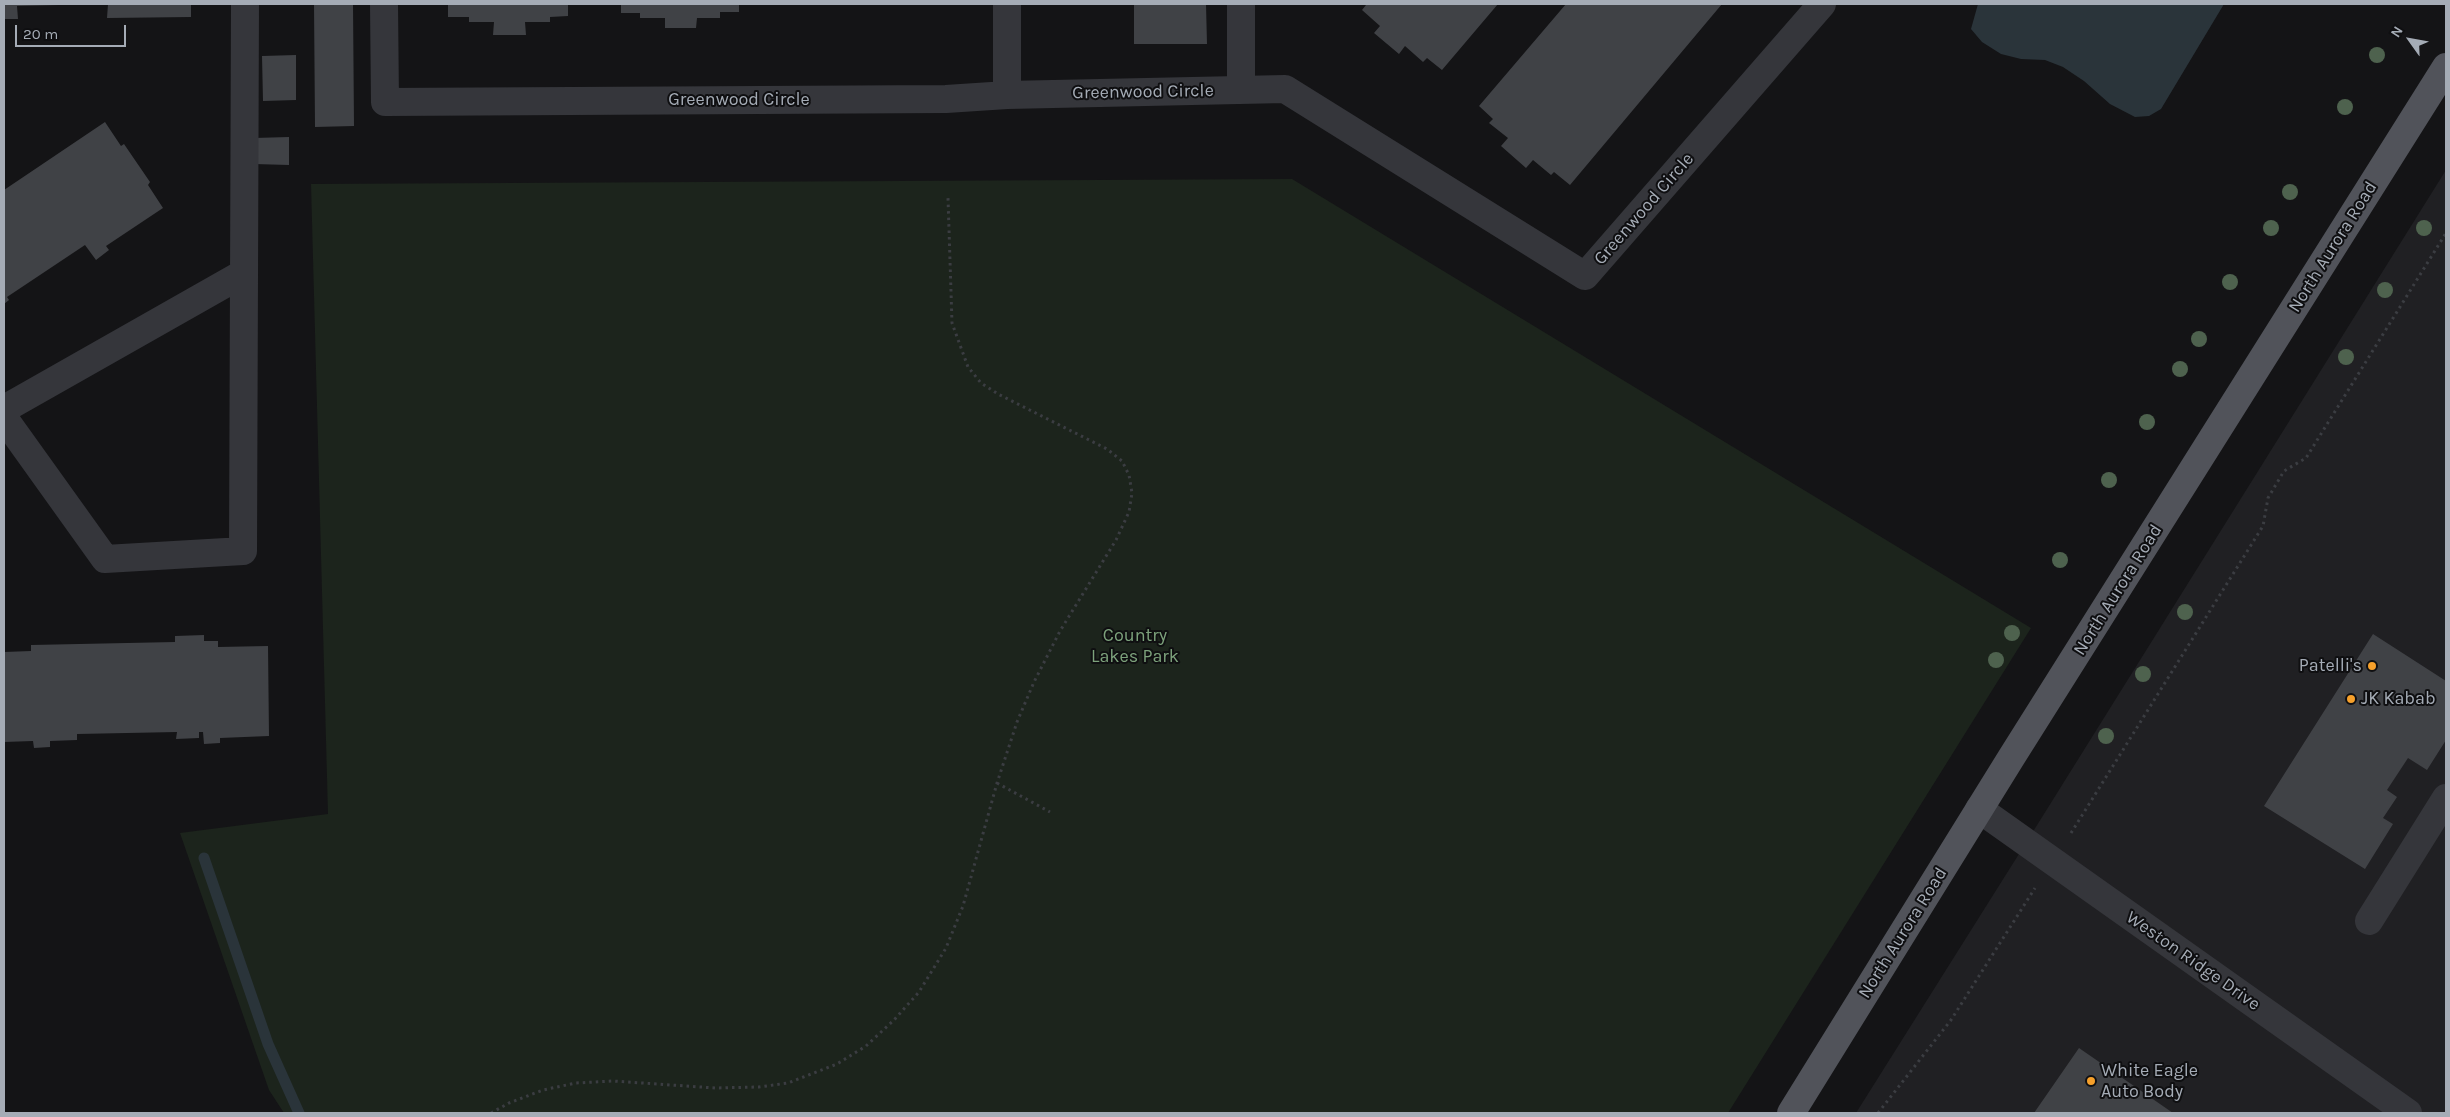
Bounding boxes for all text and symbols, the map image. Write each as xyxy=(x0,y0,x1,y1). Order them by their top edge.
scale bar xyxy=(18,15,129,47)
north arrow xyxy=(2385,15,2435,65)
text: N xyxy=(2387,23,2407,41)
text: 20 m xyxy=(23,25,58,43)
street label: Greenwood Circle xyxy=(1072,80,1214,104)
street label: Greenwood Circle xyxy=(668,89,810,111)
street label: Greenwood Circle xyxy=(1589,148,1699,270)
street label: North Aurora Road xyxy=(2284,178,2382,316)
street label: North Aurora Road xyxy=(2069,521,2167,659)
park label: Country Lakes Park xyxy=(1091,625,1179,668)
place label: Patelli's xyxy=(2299,655,2362,677)
marker: Patelli's xyxy=(2366,660,2378,672)
place label: JK Kabab xyxy=(2361,688,2436,710)
marker: JK Kabab xyxy=(2345,693,2357,705)
street label: North Aurora Road xyxy=(1854,864,1952,1002)
street label: Weston Ridge Drive xyxy=(2122,907,2264,1015)
place label: White Eagle Auto Body xyxy=(2101,1060,2198,1102)
marker: White Eagle Auto Body xyxy=(2085,1075,2097,1087)

